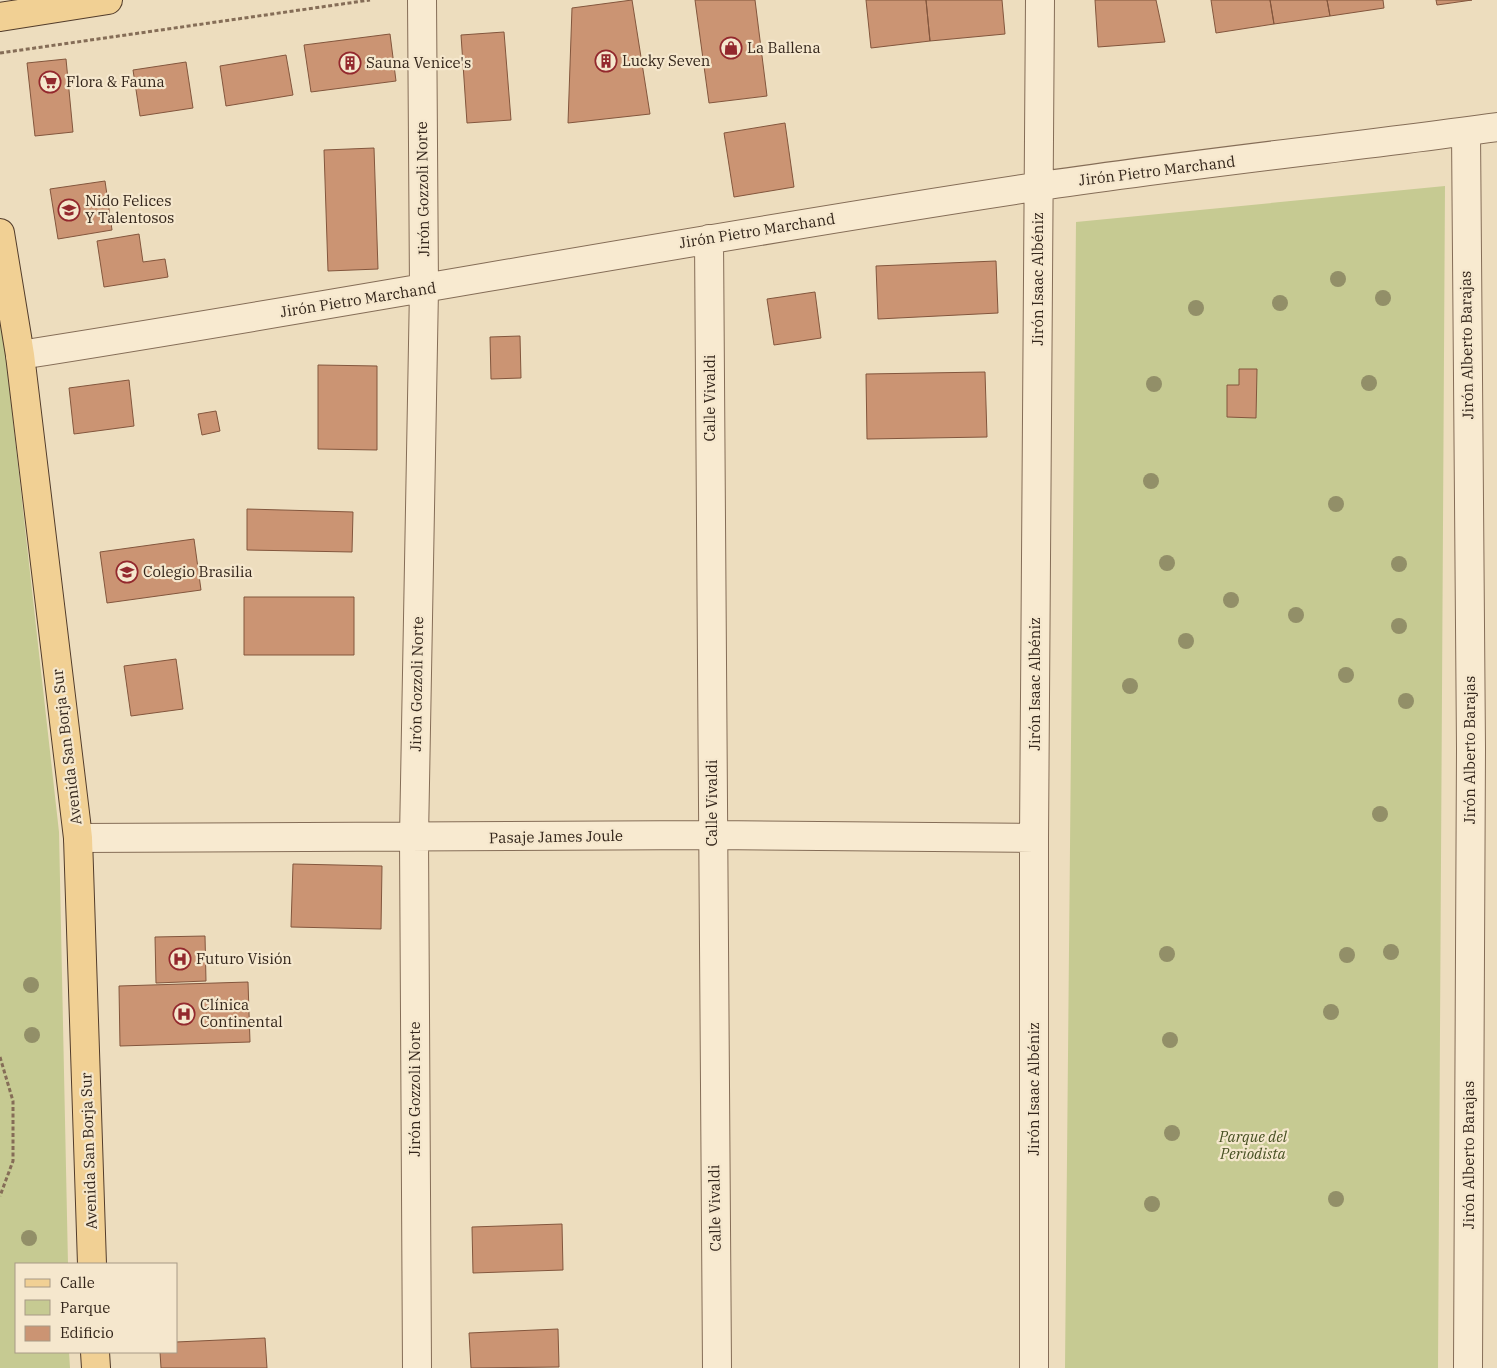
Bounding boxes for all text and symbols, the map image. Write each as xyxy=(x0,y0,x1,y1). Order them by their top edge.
shop icon: La Ballena xyxy=(719,36,743,60)
place label: La Ballena xyxy=(747,38,821,57)
building icon: Lucky Seven xyxy=(594,49,618,73)
building icon: Sauna Venice's xyxy=(338,51,362,75)
place label: Lucky Seven xyxy=(622,51,711,70)
place label: Sauna Venice's xyxy=(366,53,471,72)
supermarket icon: Flora & Fauna xyxy=(38,70,62,94)
place label: Flora & Fauna xyxy=(66,72,165,91)
street label: Jirón Gozzoli Norte xyxy=(412,121,433,257)
street label: Jirón Pietro Marchand xyxy=(1078,151,1236,190)
place label: Nido Felices Y Talentosos xyxy=(85,191,174,227)
school or university icon: Nido Felices Y Talentosos xyxy=(57,198,81,222)
street label: Jirón Pietro Marchand xyxy=(678,209,836,252)
street label: Jirón Isaac Albéniz xyxy=(1028,212,1047,346)
street label: Jirón Alberto Barajas xyxy=(1456,270,1477,420)
street label: Jirón Pietro Marchand xyxy=(279,278,437,321)
street label: Calle Vivaldi xyxy=(700,354,719,442)
school or university icon: Colegio Brasilia xyxy=(115,560,139,584)
place label: Colegio Brasilia xyxy=(143,562,253,581)
street label: Jirón Gozzoli Norte xyxy=(406,616,427,752)
street label: Jirón Isaac Albéniz xyxy=(1025,617,1044,751)
street label: Avenida San Borja Sur xyxy=(47,668,86,826)
street label: Jirón Alberto Barajas xyxy=(1460,676,1479,824)
street label: Calle Vivaldi xyxy=(702,759,721,847)
street label: Pasaje James Joule xyxy=(489,826,623,847)
hospital icon: Futuro Visión xyxy=(168,947,192,971)
place label: Futuro Visión xyxy=(196,949,292,968)
place label: Clínica Continental xyxy=(200,995,283,1031)
hospital icon: Clínica Continental xyxy=(172,1002,196,1026)
street label: Jirón Gozzoli Norte xyxy=(405,1021,424,1157)
street label: Jirón Isaac Albéniz xyxy=(1024,1022,1043,1156)
street label: Avenida San Borja Sur xyxy=(76,1072,101,1230)
street label: Jirón Alberto Barajas xyxy=(1459,1081,1478,1229)
park label: Parque del Periodista xyxy=(1218,1127,1288,1163)
street label: Calle Vivaldi xyxy=(704,1164,725,1252)
legend xyxy=(15,1263,178,1353)
text: Calle xyxy=(60,1273,95,1292)
text: Parque xyxy=(60,1298,110,1317)
text: Edificio xyxy=(60,1323,114,1342)

